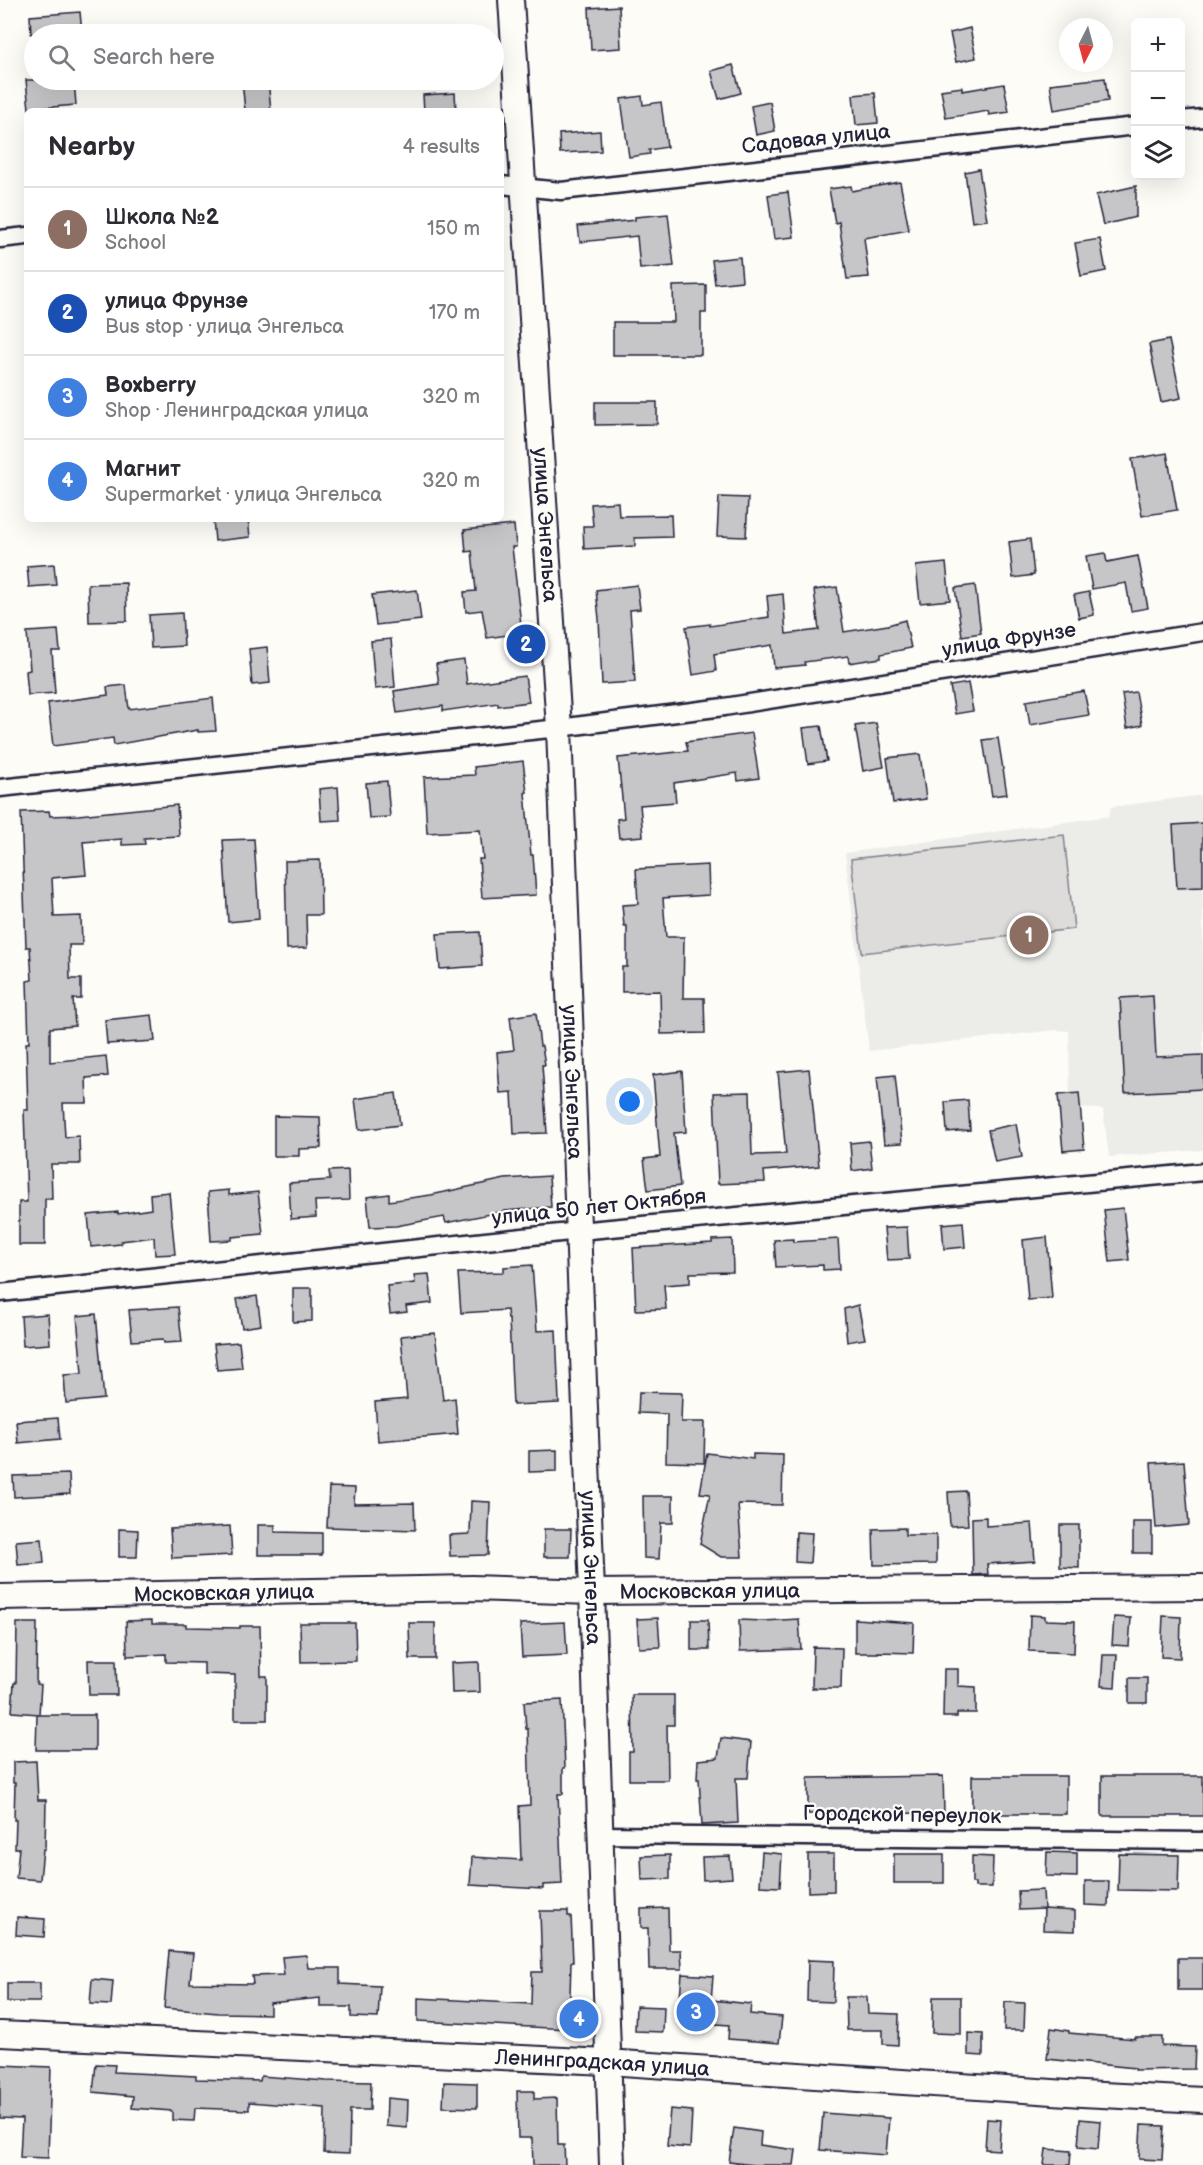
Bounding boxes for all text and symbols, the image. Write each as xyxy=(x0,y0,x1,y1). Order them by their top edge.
north arrow xyxy=(1059,18,1113,72)
map controls xyxy=(1131,18,1185,180)
button: + xyxy=(1131,18,1185,72)
search box xyxy=(24,24,504,90)
icon: search xyxy=(45,41,78,74)
text: Search here xyxy=(93,44,215,71)
button: − xyxy=(1131,72,1185,126)
street label: Садовая улица xyxy=(741,119,892,159)
button: layers xyxy=(1131,126,1185,180)
text: Nearby xyxy=(48,132,135,163)
text: 4 results xyxy=(402,135,480,159)
text: Школа №2 xyxy=(105,204,219,231)
text: 1 xyxy=(63,217,72,241)
text: 150 m xyxy=(427,217,480,241)
text: School xyxy=(105,231,166,255)
text: улица Фрунзе xyxy=(105,288,248,315)
text: 2 xyxy=(62,301,73,325)
text: 170 m xyxy=(429,301,480,325)
text: Bus stop · улица Энгельса xyxy=(105,315,344,339)
text: Boxberry xyxy=(105,372,196,399)
text: 3 xyxy=(62,385,73,409)
text: 320 m xyxy=(422,385,480,409)
text: Shop · Ленинградская улица xyxy=(105,399,369,423)
street label: улица Энгельса xyxy=(528,447,563,604)
text: Магнит xyxy=(105,456,181,483)
text: 4 xyxy=(62,469,73,493)
text: 320 m xyxy=(422,469,480,493)
text: Supermarket · улица Энгельса xyxy=(105,483,382,507)
street label: улица Фрунзе xyxy=(940,617,1078,663)
pin: 2 xyxy=(506,622,546,666)
pin: 1 xyxy=(1010,912,1048,958)
street label: улица Энгельса xyxy=(557,1004,588,1161)
your location xyxy=(615,1087,644,1116)
street label: улица 50 лет Октября xyxy=(490,1183,708,1231)
street label: улица Энгельса xyxy=(576,1490,606,1646)
street label: Московская улица xyxy=(133,1578,315,1607)
street label: Московская улица xyxy=(619,1578,801,1604)
street label: Городской переулок xyxy=(803,1801,1001,1829)
pin: 3 xyxy=(676,1990,716,2034)
pin: 4 xyxy=(560,1996,598,2042)
street label: Ленинградская улица xyxy=(493,2044,711,2081)

